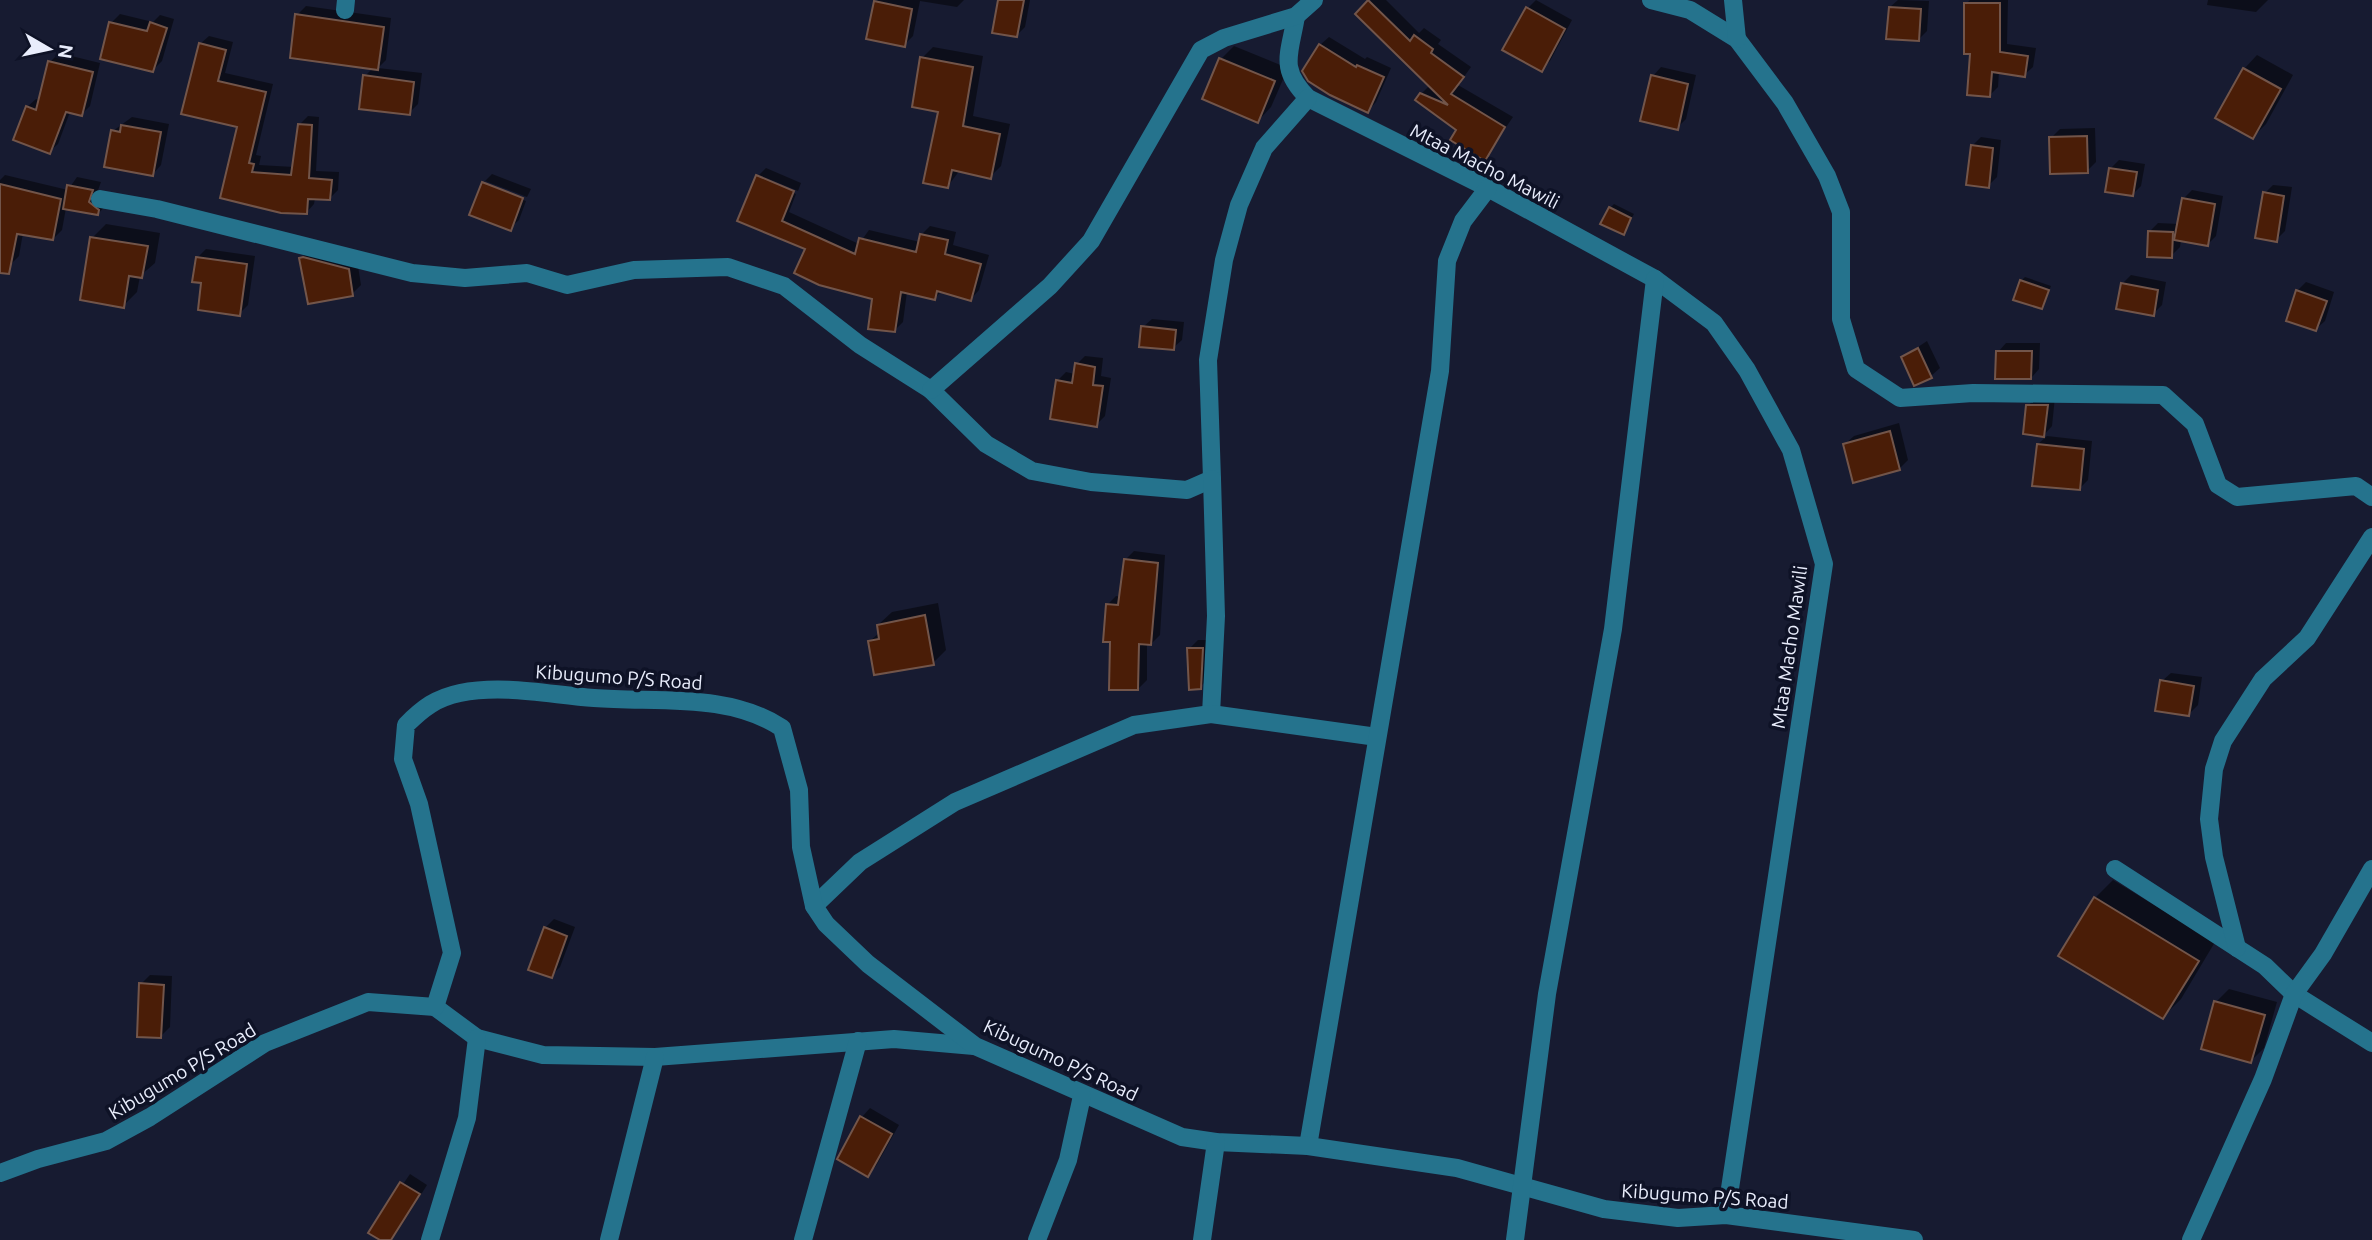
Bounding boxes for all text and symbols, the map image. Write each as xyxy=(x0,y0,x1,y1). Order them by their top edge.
north arrow xyxy=(14,14,84,84)
text: N xyxy=(54,43,78,60)
street label: Mtaa Macho Mawili xyxy=(1407,119,1563,213)
street label: Mtaa Macho Mawili xyxy=(1767,564,1811,730)
street label: Kibugumo P/S Road xyxy=(535,660,703,694)
street label: Kibugumo P/S Road xyxy=(980,1015,1142,1105)
street label: Kibugumo P/S Road xyxy=(104,1018,260,1124)
street label: Kibugumo P/S Road xyxy=(1621,1179,1789,1213)

